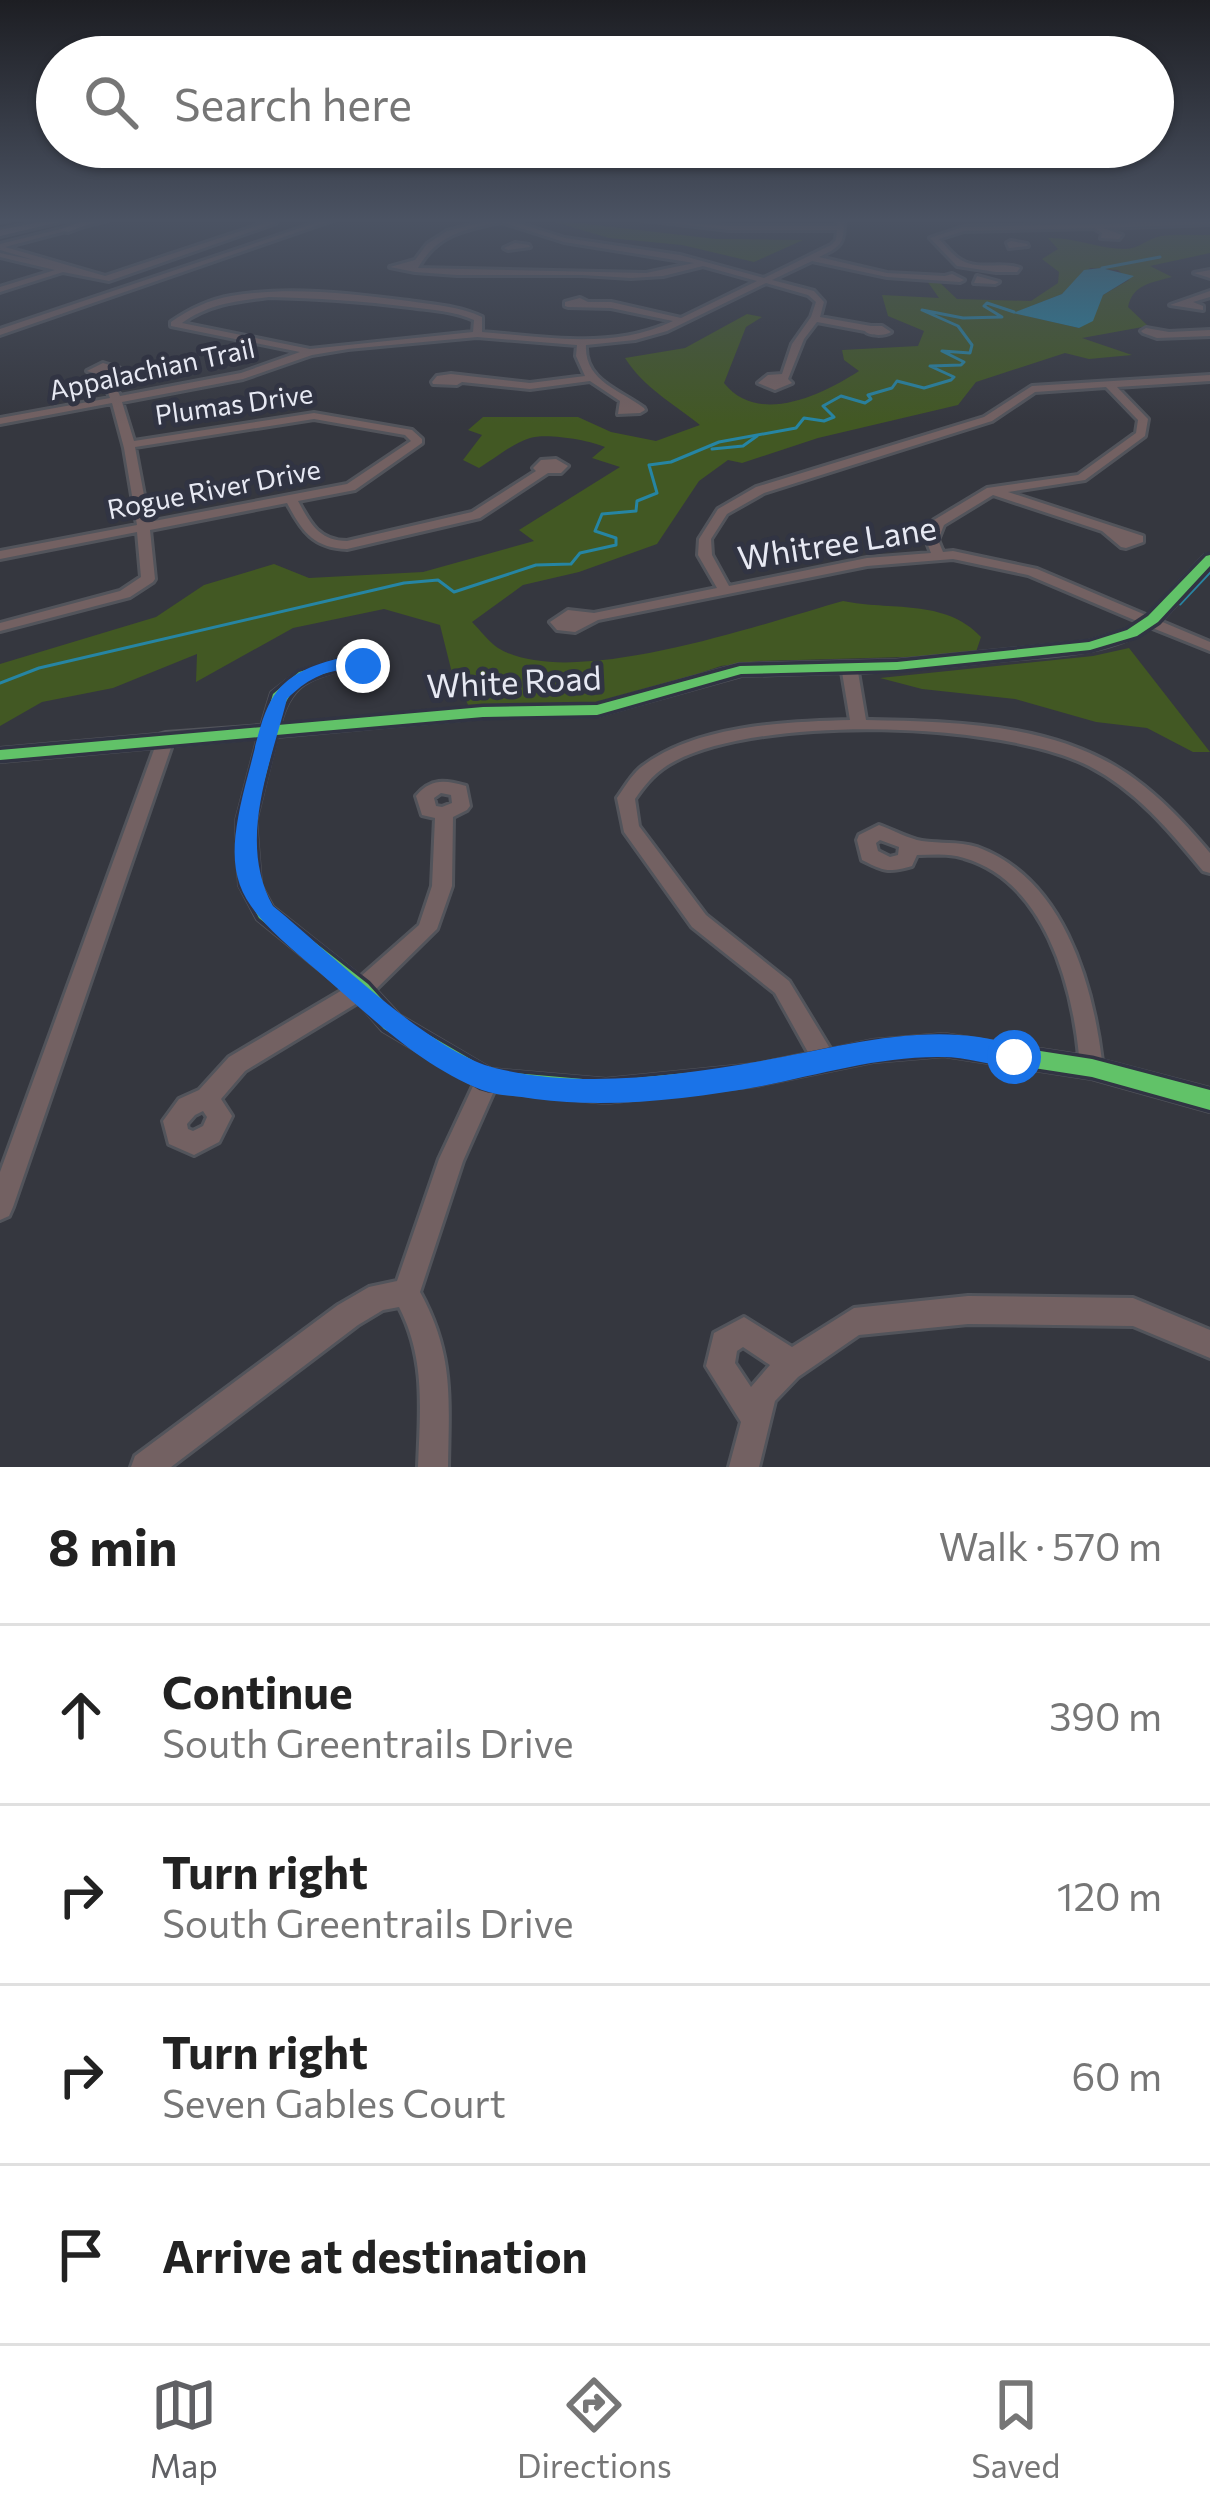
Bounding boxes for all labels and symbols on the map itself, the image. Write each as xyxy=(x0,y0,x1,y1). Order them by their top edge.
street label: Appalachian Trail xyxy=(46,331,258,406)
street label: Plumas Drive xyxy=(153,376,315,431)
street label: Rogue River Drive xyxy=(104,452,323,525)
street label: Whitree Lane xyxy=(734,506,939,577)
route end xyxy=(336,639,390,693)
street label: White Road xyxy=(425,655,602,706)
route start xyxy=(987,1030,1041,1084)

